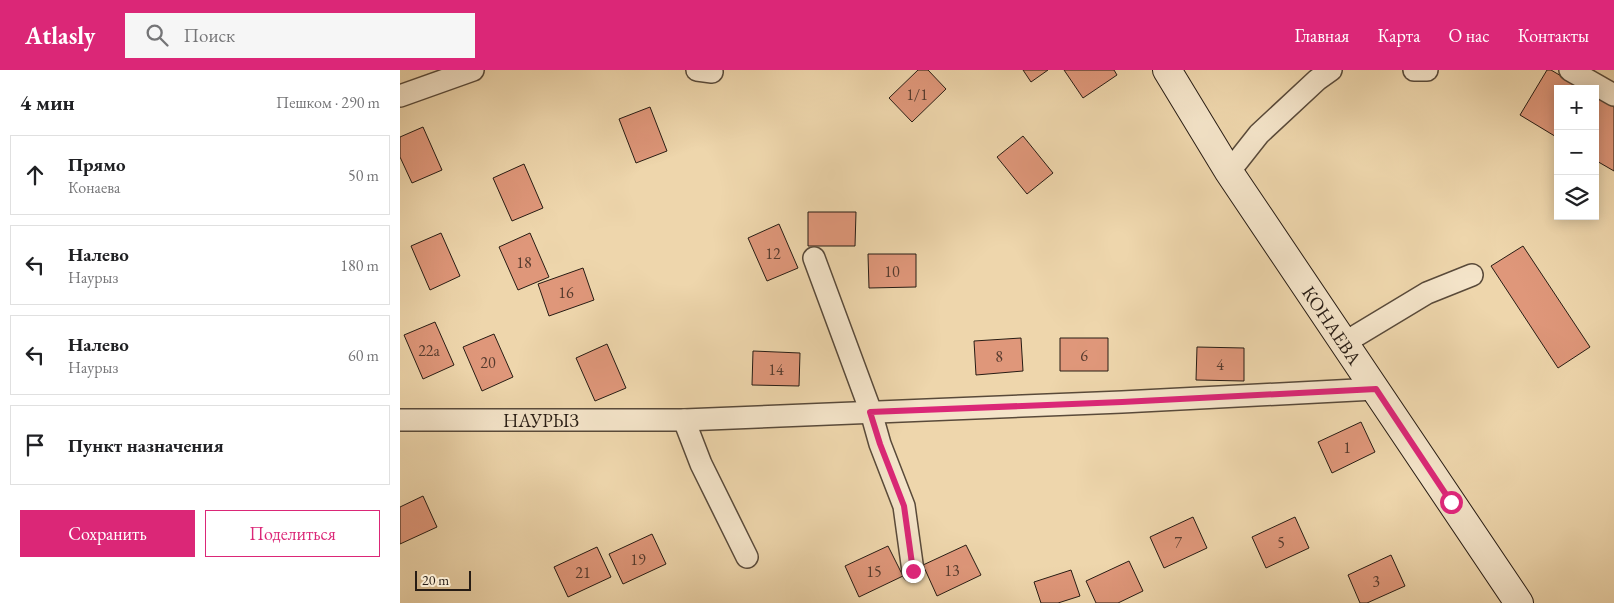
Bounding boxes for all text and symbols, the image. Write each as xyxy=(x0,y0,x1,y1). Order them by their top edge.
search box xyxy=(125,13,475,58)
text: Atlasly xyxy=(25,20,95,51)
icon: search xyxy=(143,21,171,49)
text: Поиск xyxy=(183,23,235,48)
text: Главная xyxy=(1295,24,1349,47)
text: Карта xyxy=(1377,24,1420,47)
text: О нас xyxy=(1448,24,1490,47)
text: Контакты xyxy=(1518,24,1589,47)
house number: 1/1 xyxy=(906,84,928,105)
map controls xyxy=(1554,85,1599,220)
button: + xyxy=(1554,85,1599,130)
text: 4 мин xyxy=(20,89,75,116)
text: Пешком · 290 m xyxy=(276,92,380,113)
button: − xyxy=(1554,130,1599,175)
text: Прямо xyxy=(68,152,126,177)
icon: ahead xyxy=(21,161,49,189)
text: 50 m xyxy=(348,165,379,186)
button: layers xyxy=(1554,175,1599,220)
text: Конаева xyxy=(68,177,120,198)
text: Налево xyxy=(68,242,129,267)
house number: 12 xyxy=(765,243,781,264)
icon: left xyxy=(21,251,49,279)
house number: 18 xyxy=(516,252,532,273)
text: 180 m xyxy=(340,255,379,276)
house number: 10 xyxy=(884,261,900,282)
text: Наурыз xyxy=(68,267,118,288)
street label: КОНАЕВА xyxy=(1297,281,1368,370)
house number: 16 xyxy=(558,282,574,303)
text: Налево xyxy=(68,332,129,357)
house number: 22а xyxy=(418,340,440,361)
icon: left xyxy=(21,341,49,369)
text: 60 m xyxy=(348,345,379,366)
house number: 6 xyxy=(1080,345,1088,366)
house number: 8 xyxy=(995,346,1003,367)
house number: 20 xyxy=(480,352,496,373)
house number: 4 xyxy=(1216,354,1224,375)
text: Наурыз xyxy=(68,357,118,378)
house number: 14 xyxy=(768,359,784,380)
street label: НАУРЫЗ xyxy=(503,408,579,433)
icon: arrive xyxy=(21,431,49,459)
text: Пункт назначения xyxy=(68,433,224,458)
house number: 1 xyxy=(1343,437,1351,458)
route start xyxy=(1440,491,1463,514)
button: Сохранить xyxy=(20,510,195,557)
button: Поделиться xyxy=(205,510,380,557)
house number: 7 xyxy=(1174,532,1182,553)
house number: 5 xyxy=(1277,532,1285,553)
house number: 19 xyxy=(630,549,646,570)
route end xyxy=(902,560,925,583)
house number: 13 xyxy=(944,560,960,581)
house number: 15 xyxy=(866,561,882,582)
house number: 21 xyxy=(575,562,591,583)
scale bar xyxy=(415,568,471,591)
text: 20 m xyxy=(422,571,449,589)
house number: 3 xyxy=(1372,571,1380,592)

